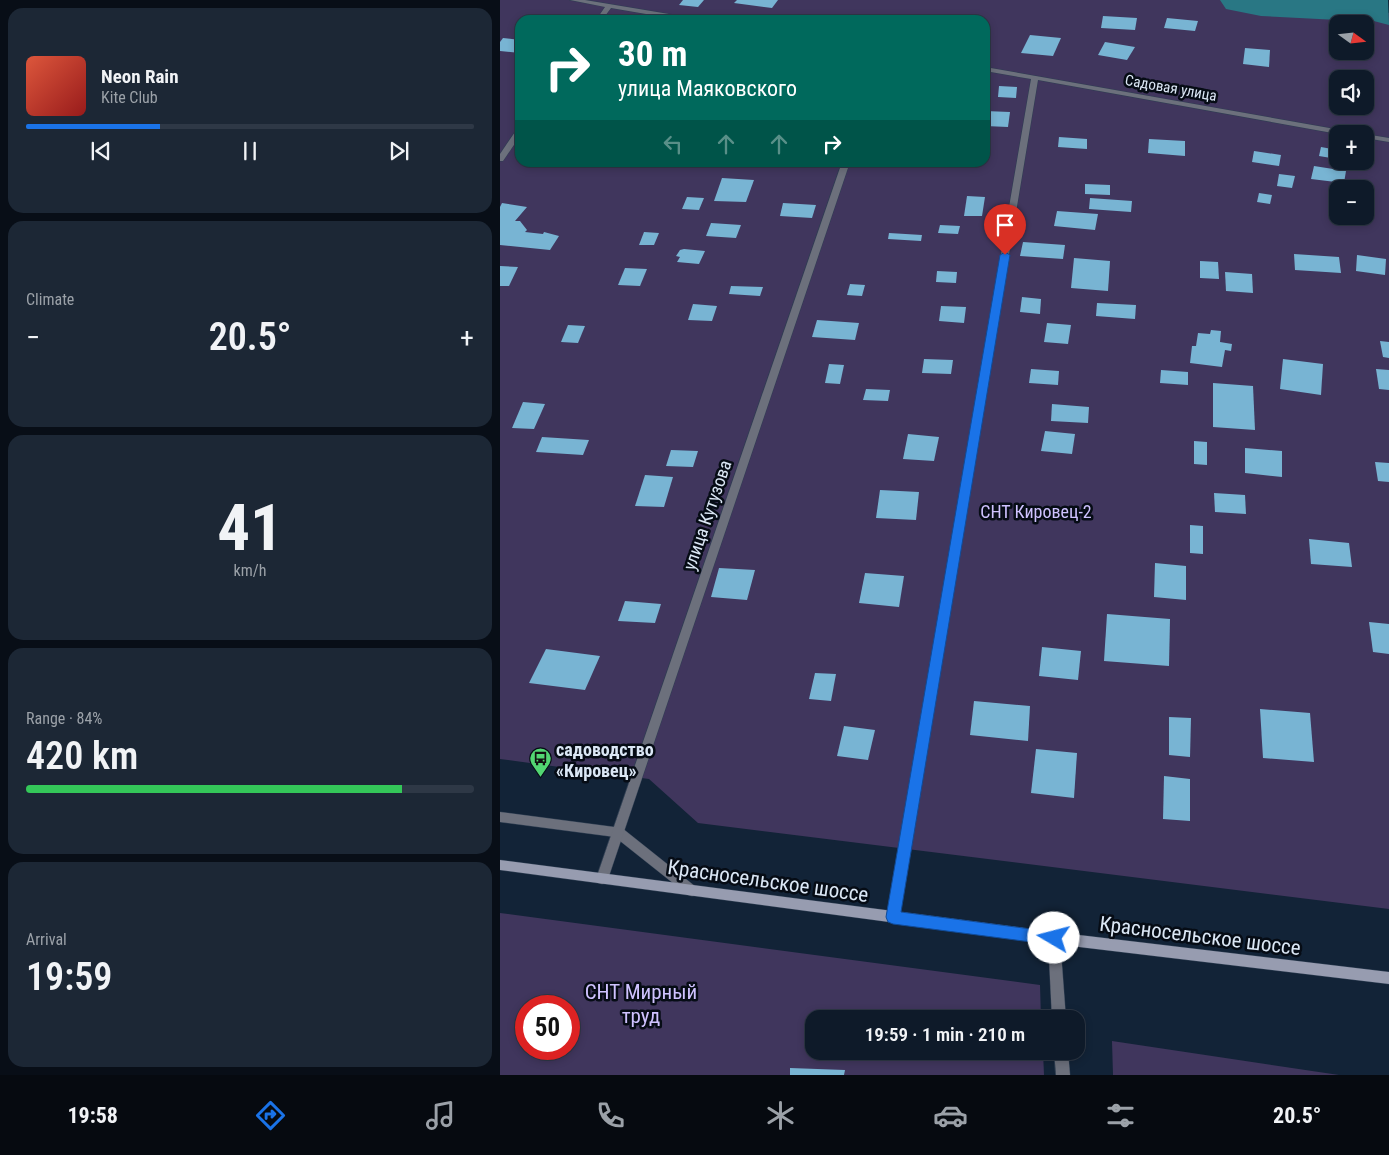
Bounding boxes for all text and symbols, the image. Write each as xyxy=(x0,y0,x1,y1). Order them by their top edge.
north arrow xyxy=(1329,15,1374,60)
map controls xyxy=(1329,15,1374,225)
text: 30 m xyxy=(618,34,687,75)
icon: right xyxy=(535,35,600,100)
text: Neon Rain xyxy=(101,65,179,88)
button: sound xyxy=(1329,70,1374,115)
street label: Садовая улица xyxy=(1124,71,1218,105)
text: улица Маяковского xyxy=(618,76,797,101)
text: Kite Club xyxy=(101,88,158,107)
button: + xyxy=(1329,125,1374,170)
icon: left xyxy=(659,130,687,158)
icon: ahead xyxy=(712,130,740,158)
icon: ahead xyxy=(765,130,793,158)
icon: right xyxy=(818,130,846,158)
icon: previous xyxy=(87,137,115,165)
icon: pause xyxy=(236,137,264,165)
icon: next xyxy=(385,137,413,165)
button: − xyxy=(1329,180,1374,225)
pin xyxy=(984,204,1026,255)
icon: arrive xyxy=(991,211,1019,239)
text: Climate xyxy=(26,290,74,309)
text: 20.5° xyxy=(209,315,291,359)
text: − xyxy=(26,321,40,354)
text: + xyxy=(460,321,474,354)
street label: улица Кутузова xyxy=(678,457,736,573)
text: 41 xyxy=(217,490,283,566)
park label: СНТ Кировец-2 xyxy=(980,501,1092,522)
text: km/h xyxy=(234,561,266,580)
text: Range · 84% xyxy=(26,709,102,728)
text: 420 km xyxy=(26,734,138,778)
place label: садоводство «Кировец» xyxy=(556,739,654,781)
bus stop icon: садоводство «Кировец» xyxy=(528,747,552,778)
street label: Красносельское шоссе xyxy=(666,855,870,907)
position arrow xyxy=(1027,911,1079,963)
street label: Красносельское шоссе xyxy=(1098,912,1302,960)
text: Arrival xyxy=(26,930,67,949)
text: 19:59 xyxy=(26,955,112,999)
park label: СНТ Мирный труд xyxy=(585,980,697,1028)
speed limit sign: 50 xyxy=(515,995,580,1060)
text: 19:59 · 1 min · 210 m xyxy=(865,1023,1025,1046)
icon: directions xyxy=(253,1098,288,1133)
icon: music xyxy=(423,1098,458,1133)
icon: phone xyxy=(593,1098,628,1133)
icon: climate xyxy=(763,1098,798,1133)
icon: car xyxy=(933,1098,968,1133)
icon: filters xyxy=(1103,1098,1138,1133)
text: 19:58 xyxy=(68,1103,118,1128)
text: 20.5° xyxy=(1273,1103,1321,1128)

